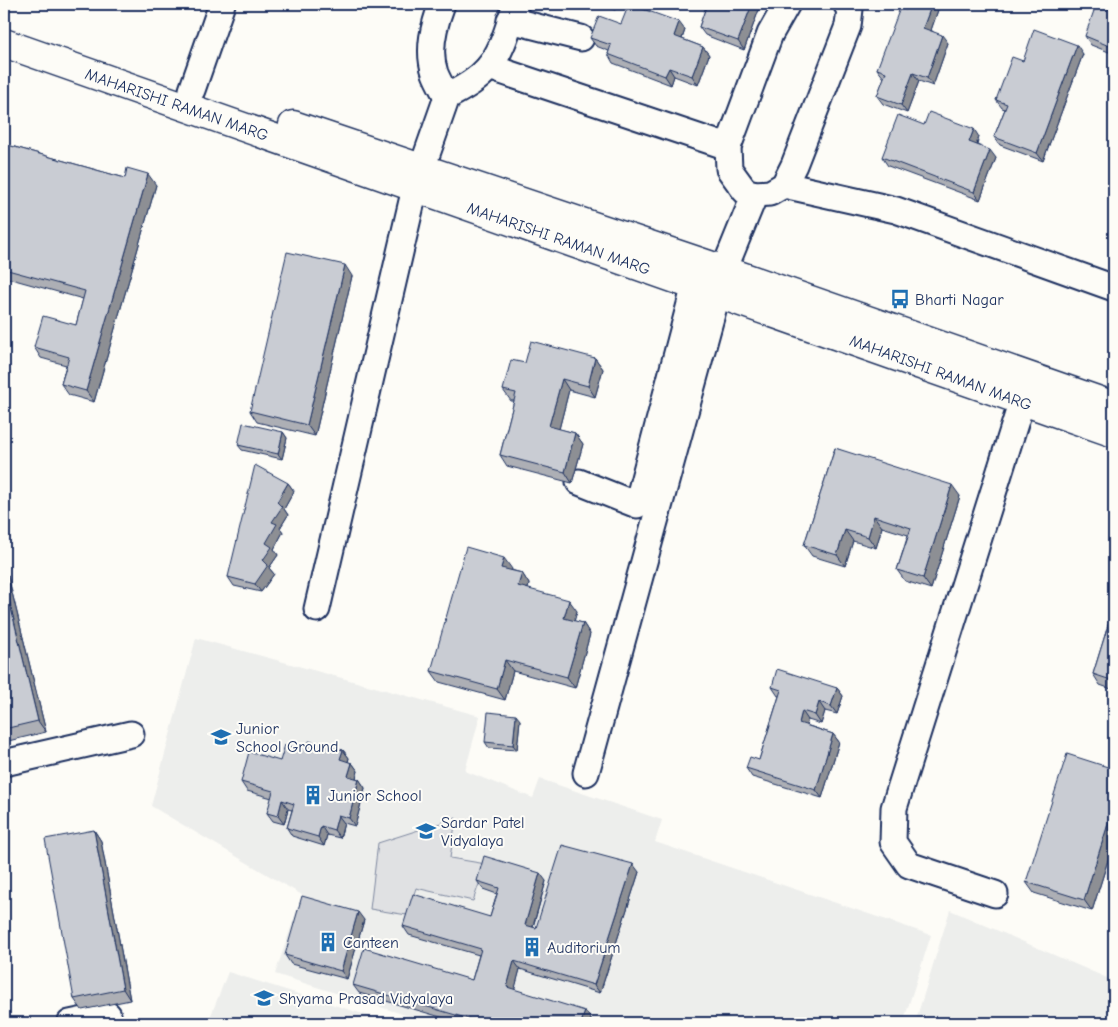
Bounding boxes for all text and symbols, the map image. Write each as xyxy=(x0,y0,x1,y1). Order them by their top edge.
street label: MAHARISHI RAMAN MARG xyxy=(83,65,271,145)
street label: MAHARISHI RAMAN MARG xyxy=(465,199,653,279)
bus stop icon: Bharti Nagar xyxy=(889,288,911,310)
place label: Bharti Nagar xyxy=(915,291,1004,309)
street label: MAHARISHI RAMAN MARG xyxy=(847,332,1034,414)
place label: Junior School Ground xyxy=(236,720,338,756)
school or university icon: Junior School Ground xyxy=(210,726,232,748)
building icon: Junior School xyxy=(302,784,324,806)
place label: Junior School xyxy=(328,787,422,805)
place label: Sardar Patel Vidyalaya xyxy=(441,814,525,850)
school or university icon: Sardar Patel Vidyalaya xyxy=(415,820,437,842)
building icon: Canteen xyxy=(317,931,339,953)
place label: Canteen xyxy=(343,934,399,952)
building icon: Auditorium xyxy=(521,936,543,958)
place label: Auditorium xyxy=(547,939,621,957)
school or university icon: Shyama Prasad Vidyalaya xyxy=(253,987,275,1009)
place label: Shyama Prasad Vidyalaya xyxy=(279,990,453,1008)

